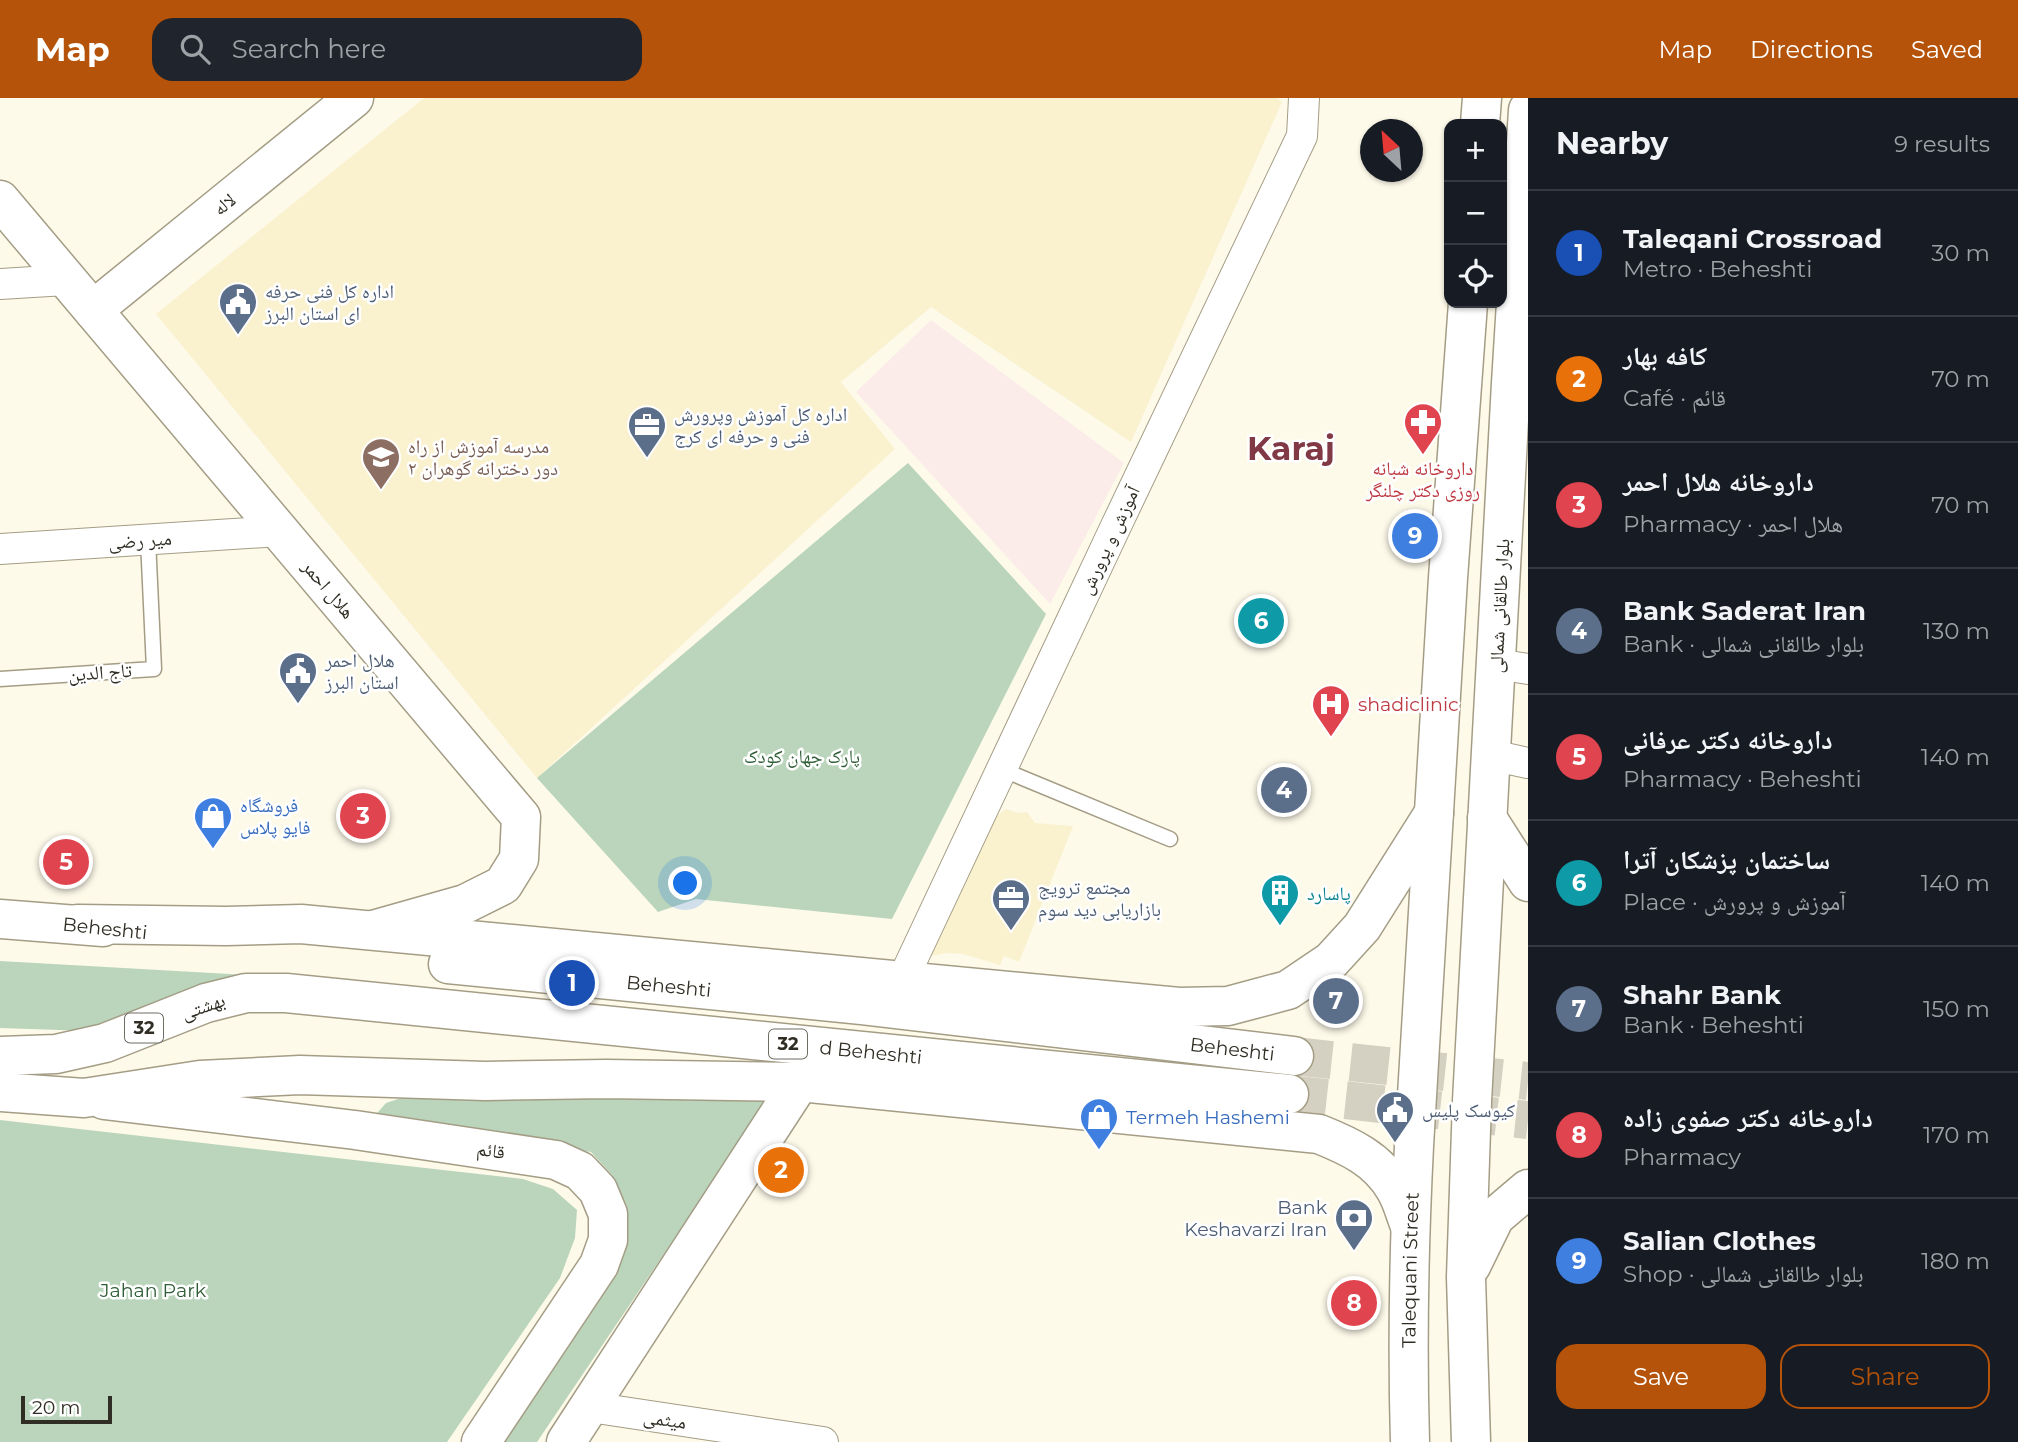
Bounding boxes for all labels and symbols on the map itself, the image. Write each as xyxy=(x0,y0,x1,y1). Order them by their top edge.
north arrow xyxy=(1360,119,1423,182)
street label: لاله xyxy=(208,188,240,220)
place label: اداره کل فنی حرفه ای استان البرز xyxy=(264,280,394,325)
public building icon: اداره کل فنی حرفه ای استان البرز xyxy=(217,281,259,336)
pharmacy icon: داروخانه شبانه روزی دکتر چلنگر xyxy=(1402,401,1444,456)
place label: اداره کل آموزش وپرورش فنی و حرفه ای کرج xyxy=(674,403,847,448)
office icon: اداره کل آموزش وپرورش فنی و حرفه ای کرج xyxy=(626,404,668,459)
district label: Karaj xyxy=(1247,428,1335,468)
place label: مدرسه آموزش از راه دور دخترانه گوهران ۲ xyxy=(408,435,558,480)
school or university icon: مدرسه آموزش از راه دور دخترانه گوهران ۲ xyxy=(360,436,402,491)
place label: داروخانه شبانه روزی دکتر چلنگر xyxy=(1365,457,1480,502)
street label: آموزش و پرورش xyxy=(1074,481,1145,598)
pin: 9 xyxy=(1392,510,1438,562)
street label: میر رضی xyxy=(108,527,173,554)
street label: بلوار طالقانی شمالی xyxy=(1484,538,1515,674)
street label: هلال احمر xyxy=(297,554,360,623)
pin: 6 xyxy=(1238,595,1284,647)
place label: هلال احمر استان البرز xyxy=(324,649,399,694)
public building icon: هلال احمر استان البرز xyxy=(277,650,319,705)
street label: تاج الدین xyxy=(68,659,133,686)
hospital icon: shadiclinic xyxy=(1310,683,1352,738)
place label: shadiclinic xyxy=(1358,693,1459,716)
park label: پارک جهان کودک xyxy=(744,745,860,768)
pin: 4 xyxy=(1261,764,1307,816)
pin: 3 xyxy=(340,790,386,842)
place label: فروشگاه فایو پلاس xyxy=(240,794,311,839)
shop icon: فروشگاه فایو پلاس xyxy=(192,795,234,850)
pin: 5 xyxy=(43,836,89,888)
your location xyxy=(668,866,702,900)
building icon: پاسارد xyxy=(1259,872,1301,927)
place label: مجتمع ترویج بازاریابی دید سوم xyxy=(1038,876,1161,923)
office icon: مجتمع ترویج بازاریابی دید سوم xyxy=(990,877,1032,932)
place label: پاسارد xyxy=(1307,882,1351,905)
street label: Beheshti xyxy=(61,913,148,944)
pin: 1 xyxy=(549,957,595,1009)
street label: Beheshti xyxy=(625,971,712,1002)
pin: 7 xyxy=(1313,975,1359,1027)
street label: بهشتى xyxy=(178,988,228,1025)
road number: 32 xyxy=(125,1014,163,1043)
road number: 32 xyxy=(769,1029,807,1058)
street label: Beheshti xyxy=(1189,1033,1276,1066)
street label: d Beheshti xyxy=(818,1036,923,1069)
public building icon: کیوسک پلیس xyxy=(1374,1089,1416,1144)
shop icon: Termeh Hashemi xyxy=(1078,1096,1120,1151)
place label: کیوسک پلیس xyxy=(1422,1099,1515,1122)
place label: Termeh Hashemi xyxy=(1126,1106,1290,1129)
street label: قائم xyxy=(475,1137,507,1165)
pin: 2 xyxy=(758,1144,804,1196)
street label: Talequani Street xyxy=(1398,1192,1424,1348)
place label: Bank Keshavarzi Iran xyxy=(1184,1196,1328,1241)
bank icon: Bank Keshavarzi Iran xyxy=(1333,1197,1375,1252)
pin: 8 xyxy=(1331,1277,1377,1329)
park label: Jahan Park xyxy=(99,1279,207,1302)
scale bar xyxy=(21,1393,112,1425)
street label: میثمی xyxy=(642,1405,688,1434)

